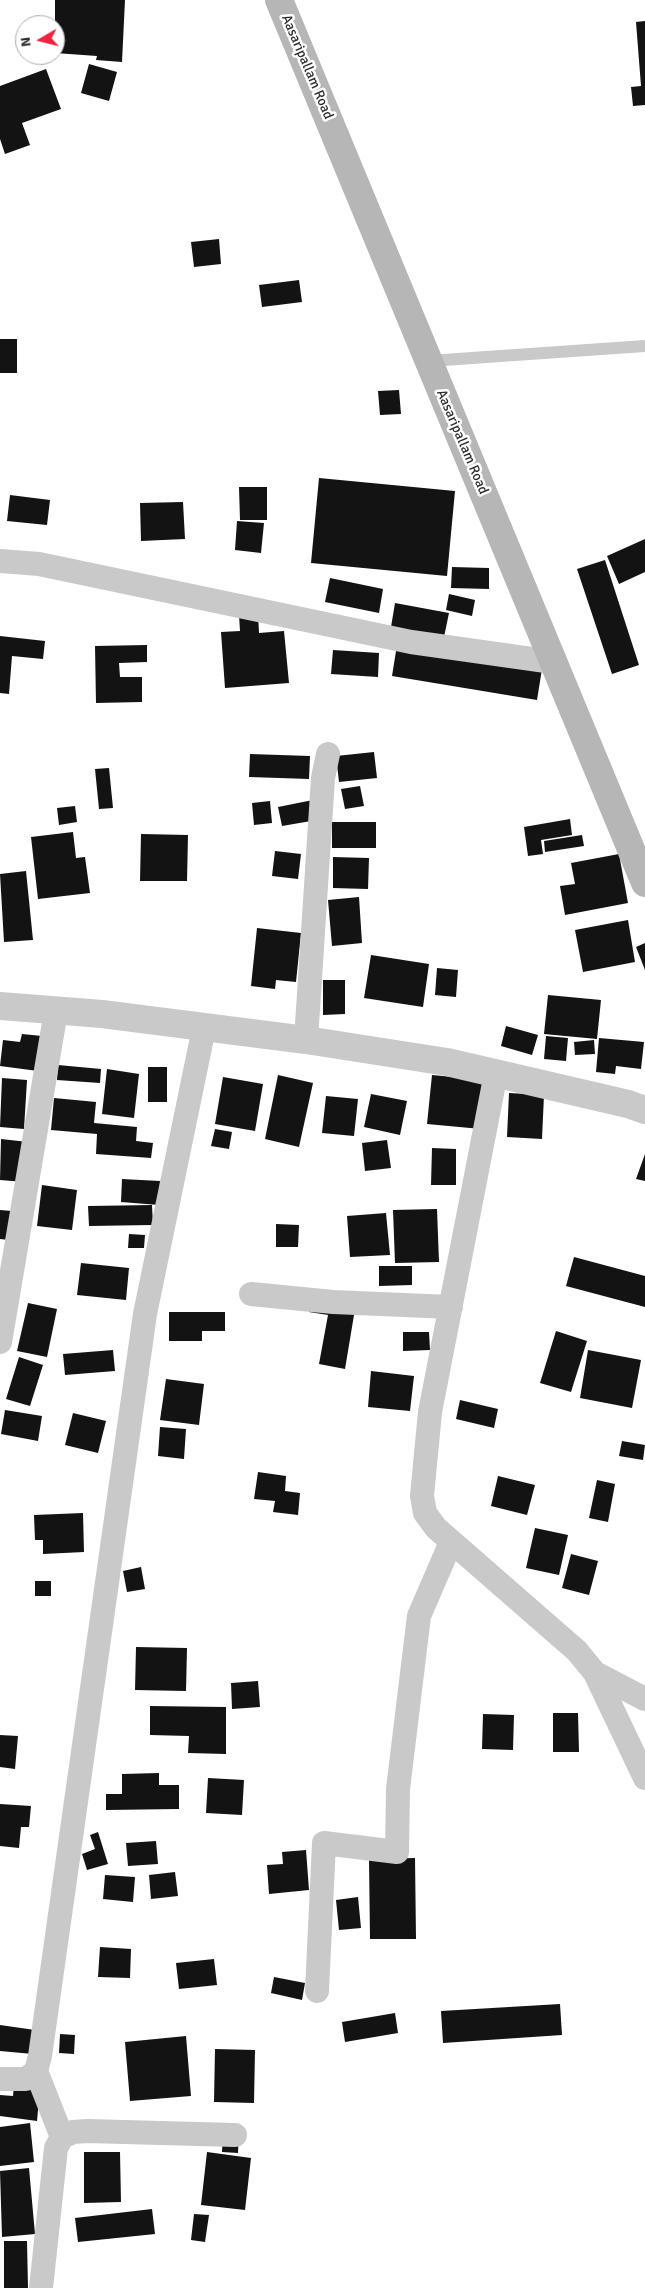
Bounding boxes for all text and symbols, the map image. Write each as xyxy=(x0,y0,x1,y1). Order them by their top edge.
street label: Aasaripallam Road xyxy=(277,12,337,122)
north arrow xyxy=(15,15,65,65)
text: N xyxy=(17,36,35,48)
street label: Aasaripallam Road xyxy=(432,387,492,497)

